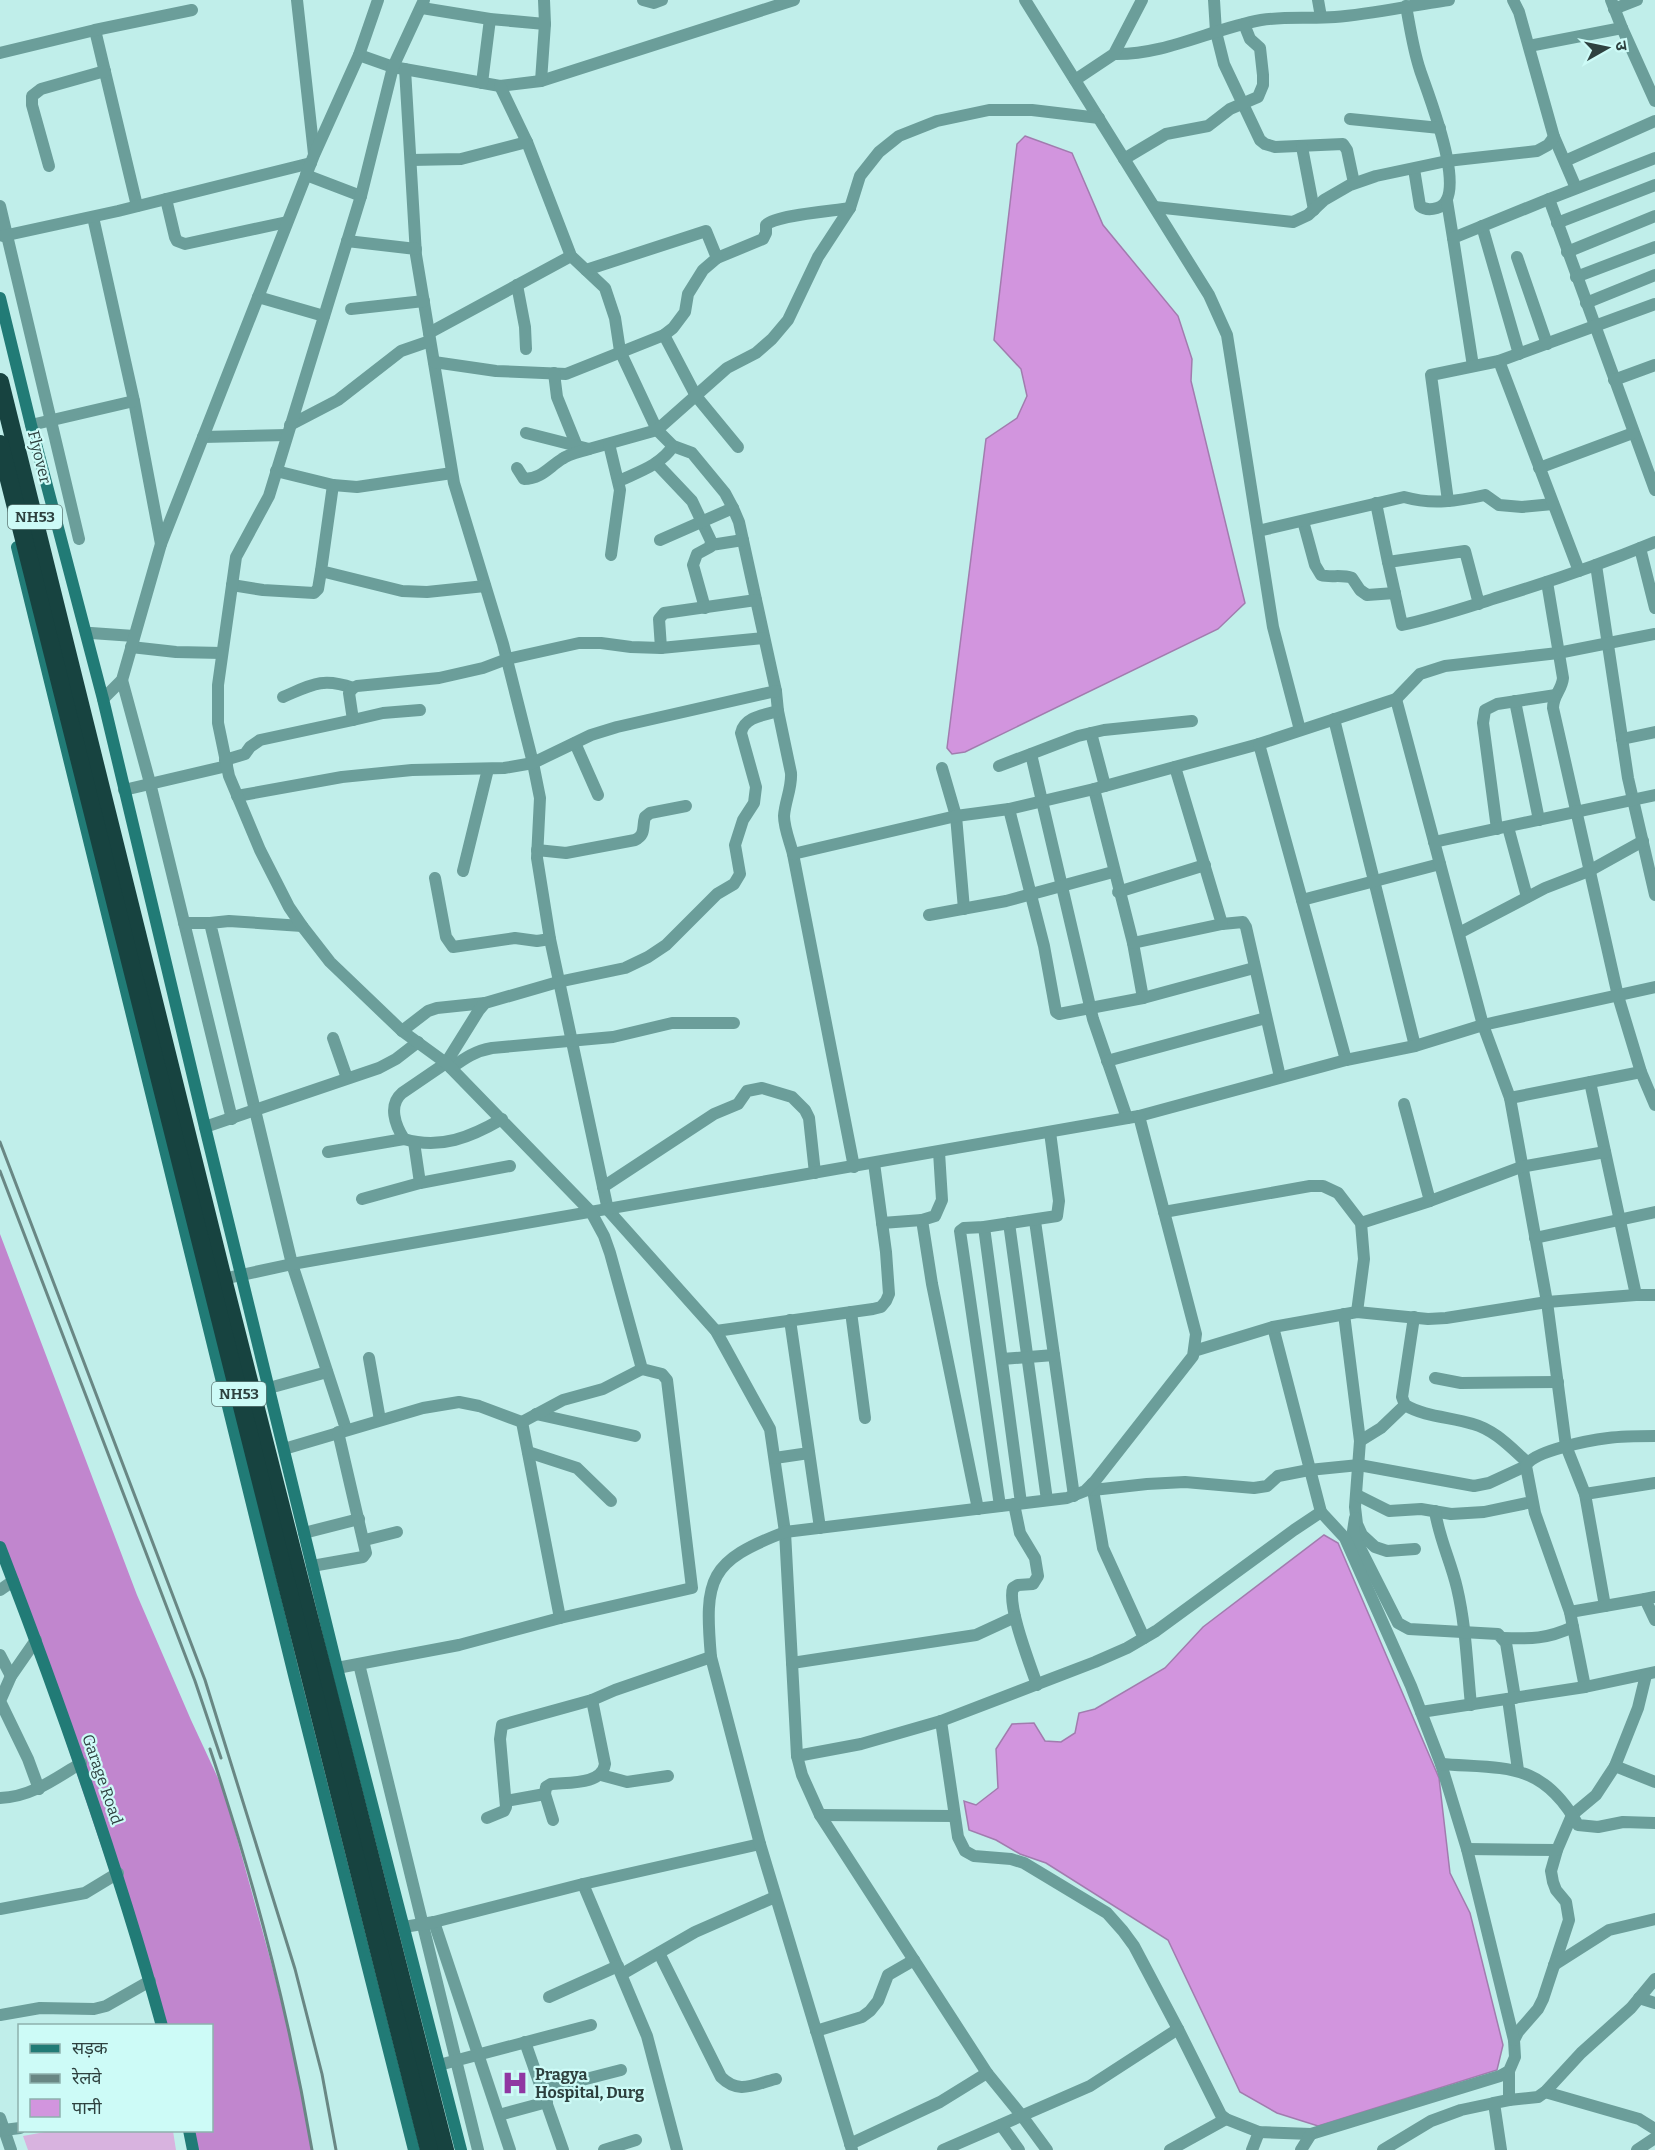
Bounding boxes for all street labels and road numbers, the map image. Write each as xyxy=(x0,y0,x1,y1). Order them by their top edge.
street label: Flyover xyxy=(24,429,55,486)
road number: NH53 xyxy=(8,505,62,529)
road number: NH53 xyxy=(212,1382,266,1406)
street label: Garage Road xyxy=(78,1732,127,1827)

